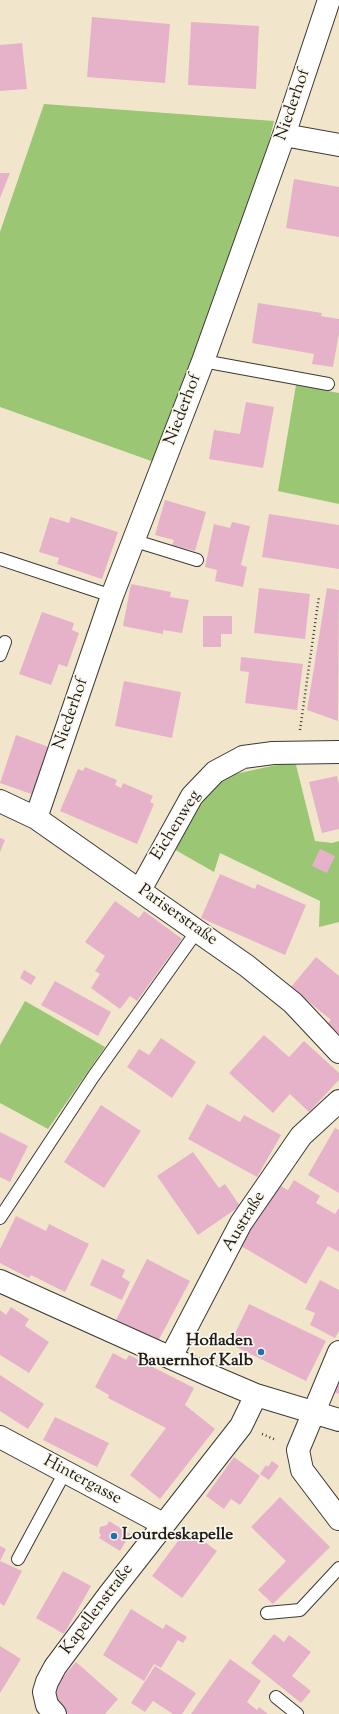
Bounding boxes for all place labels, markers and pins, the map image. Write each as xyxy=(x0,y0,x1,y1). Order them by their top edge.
place label: Hofladen Bauernhof Kalb xyxy=(138,1332,253,1372)
marker: Hofladen Bauernhof Kalb xyxy=(256,1347,266,1357)
place label: Lourdeskapelle xyxy=(122,1526,233,1546)
marker: Lourdeskapelle xyxy=(109,1531,119,1541)

